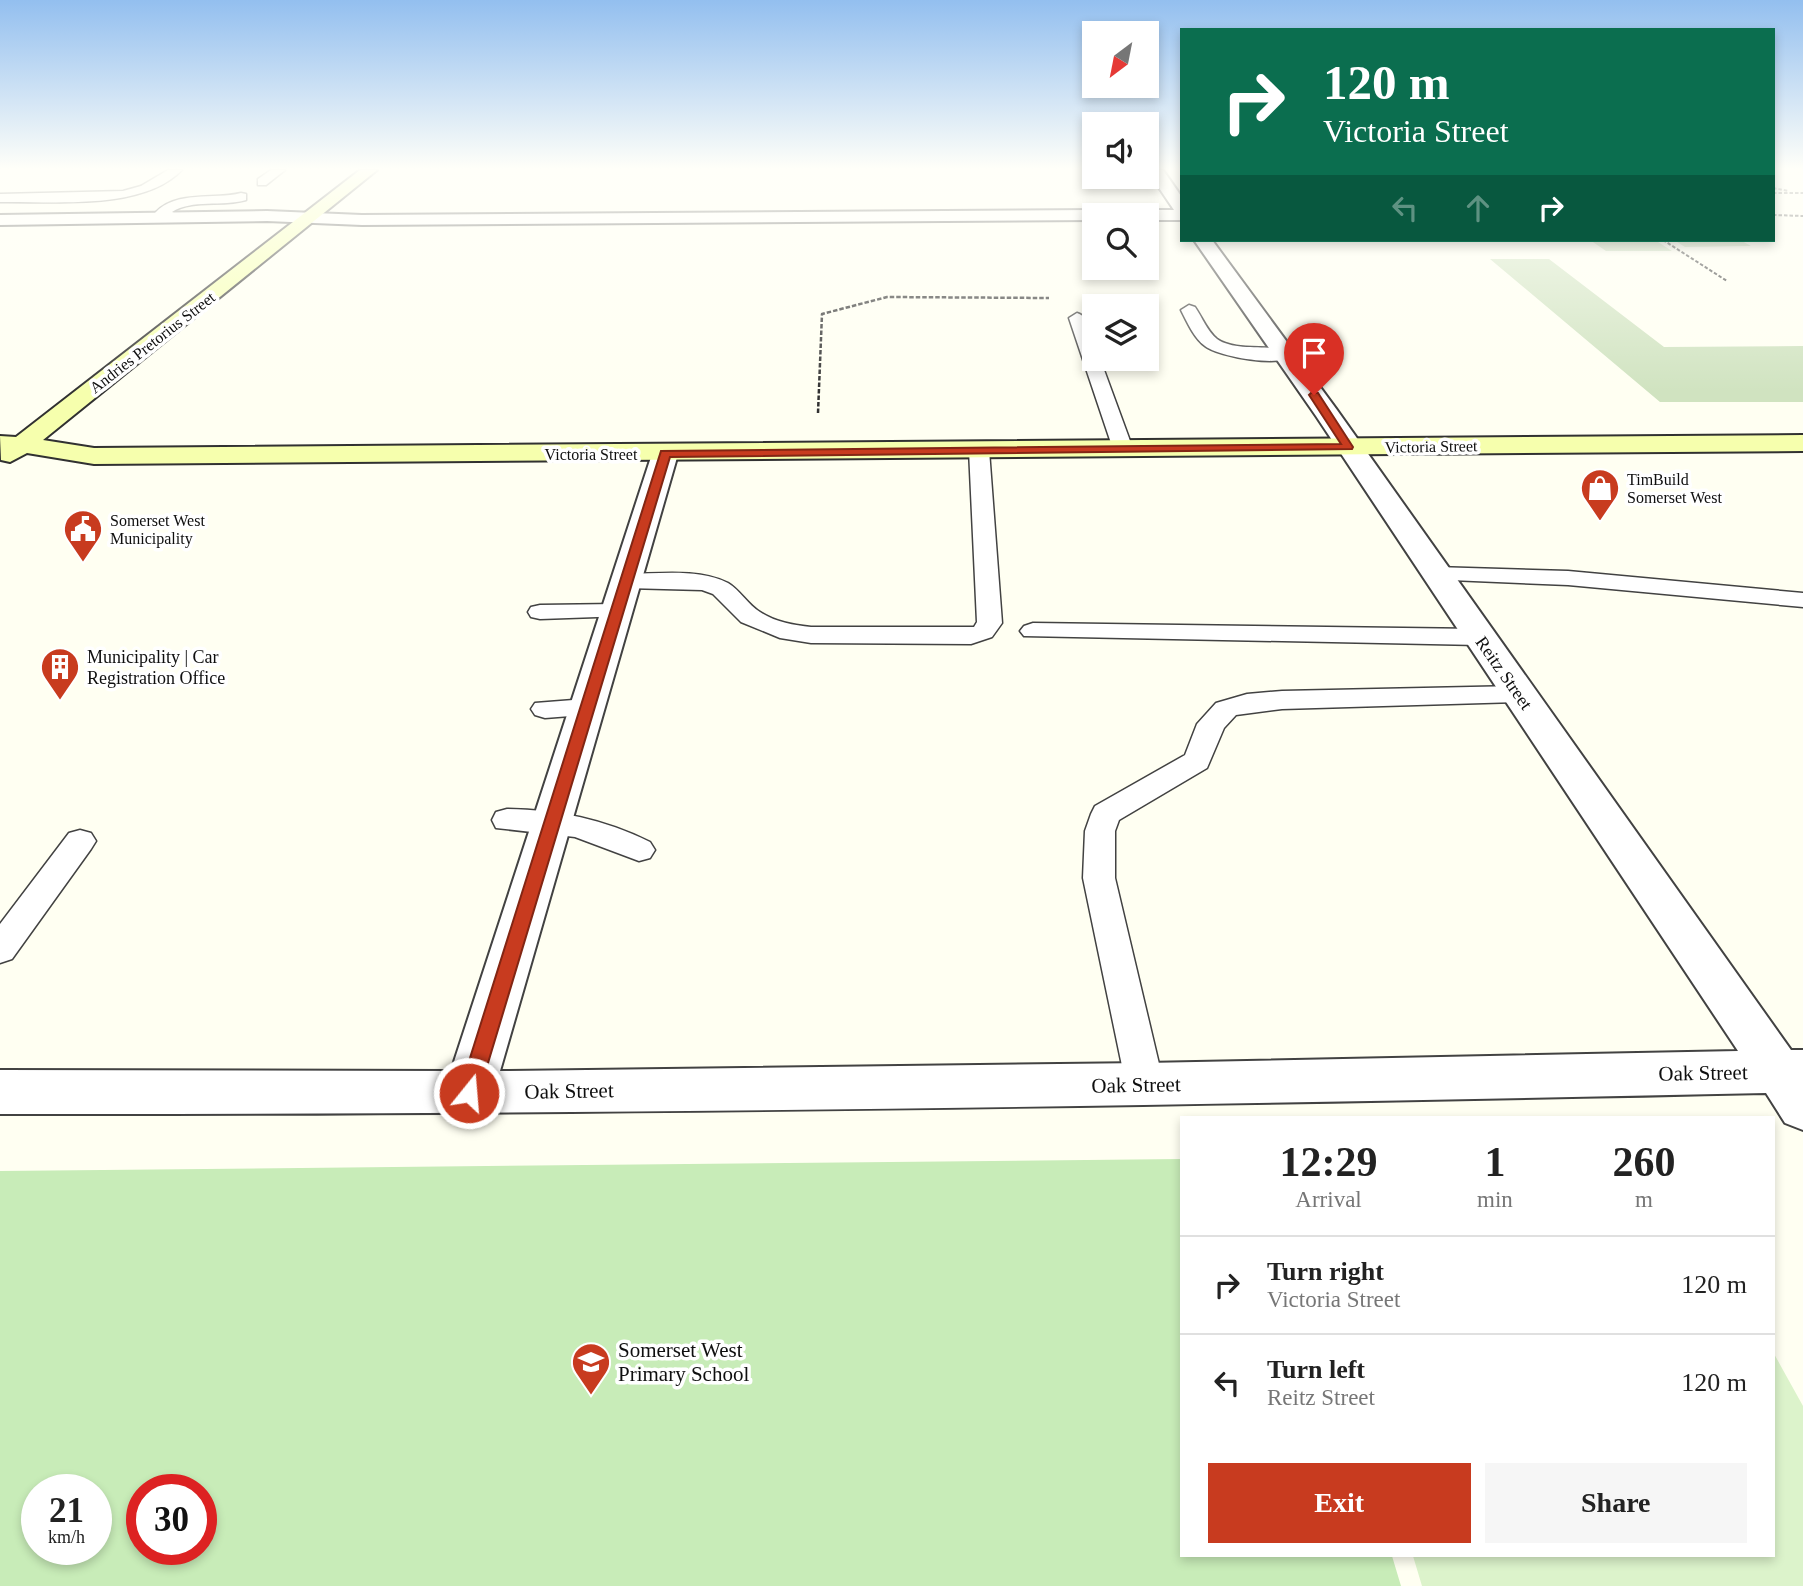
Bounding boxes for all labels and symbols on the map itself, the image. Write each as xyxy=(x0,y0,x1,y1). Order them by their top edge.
north arrow xyxy=(1082,21,1158,98)
street label: Andries Pretorius Street xyxy=(86,288,219,396)
pin xyxy=(1284,323,1344,395)
street label: Victoria Street xyxy=(1384,437,1478,456)
street label: Victoria Street xyxy=(545,446,638,463)
shop icon: TimBuild Somerset West xyxy=(1579,467,1621,522)
place label: TimBuild Somerset West xyxy=(1627,471,1722,506)
public building icon: Somerset West Municipality xyxy=(62,508,104,563)
place label: Somerset West Municipality xyxy=(110,512,205,548)
street label: Reitz Street xyxy=(1472,633,1536,713)
building icon: Municipality | Car Registration Office xyxy=(39,646,81,701)
place label: Municipality | Car Registration Office xyxy=(87,647,225,688)
position arrow xyxy=(432,1056,506,1130)
street label: Oak Street xyxy=(1658,1060,1748,1086)
street label: Oak Street xyxy=(1091,1072,1181,1098)
street label: Oak Street xyxy=(524,1078,614,1104)
place label: Somerset West Primary School xyxy=(618,1338,749,1386)
school or university icon: Somerset West Primary School xyxy=(570,1341,612,1396)
speed limit sign: 30 xyxy=(126,1474,217,1565)

